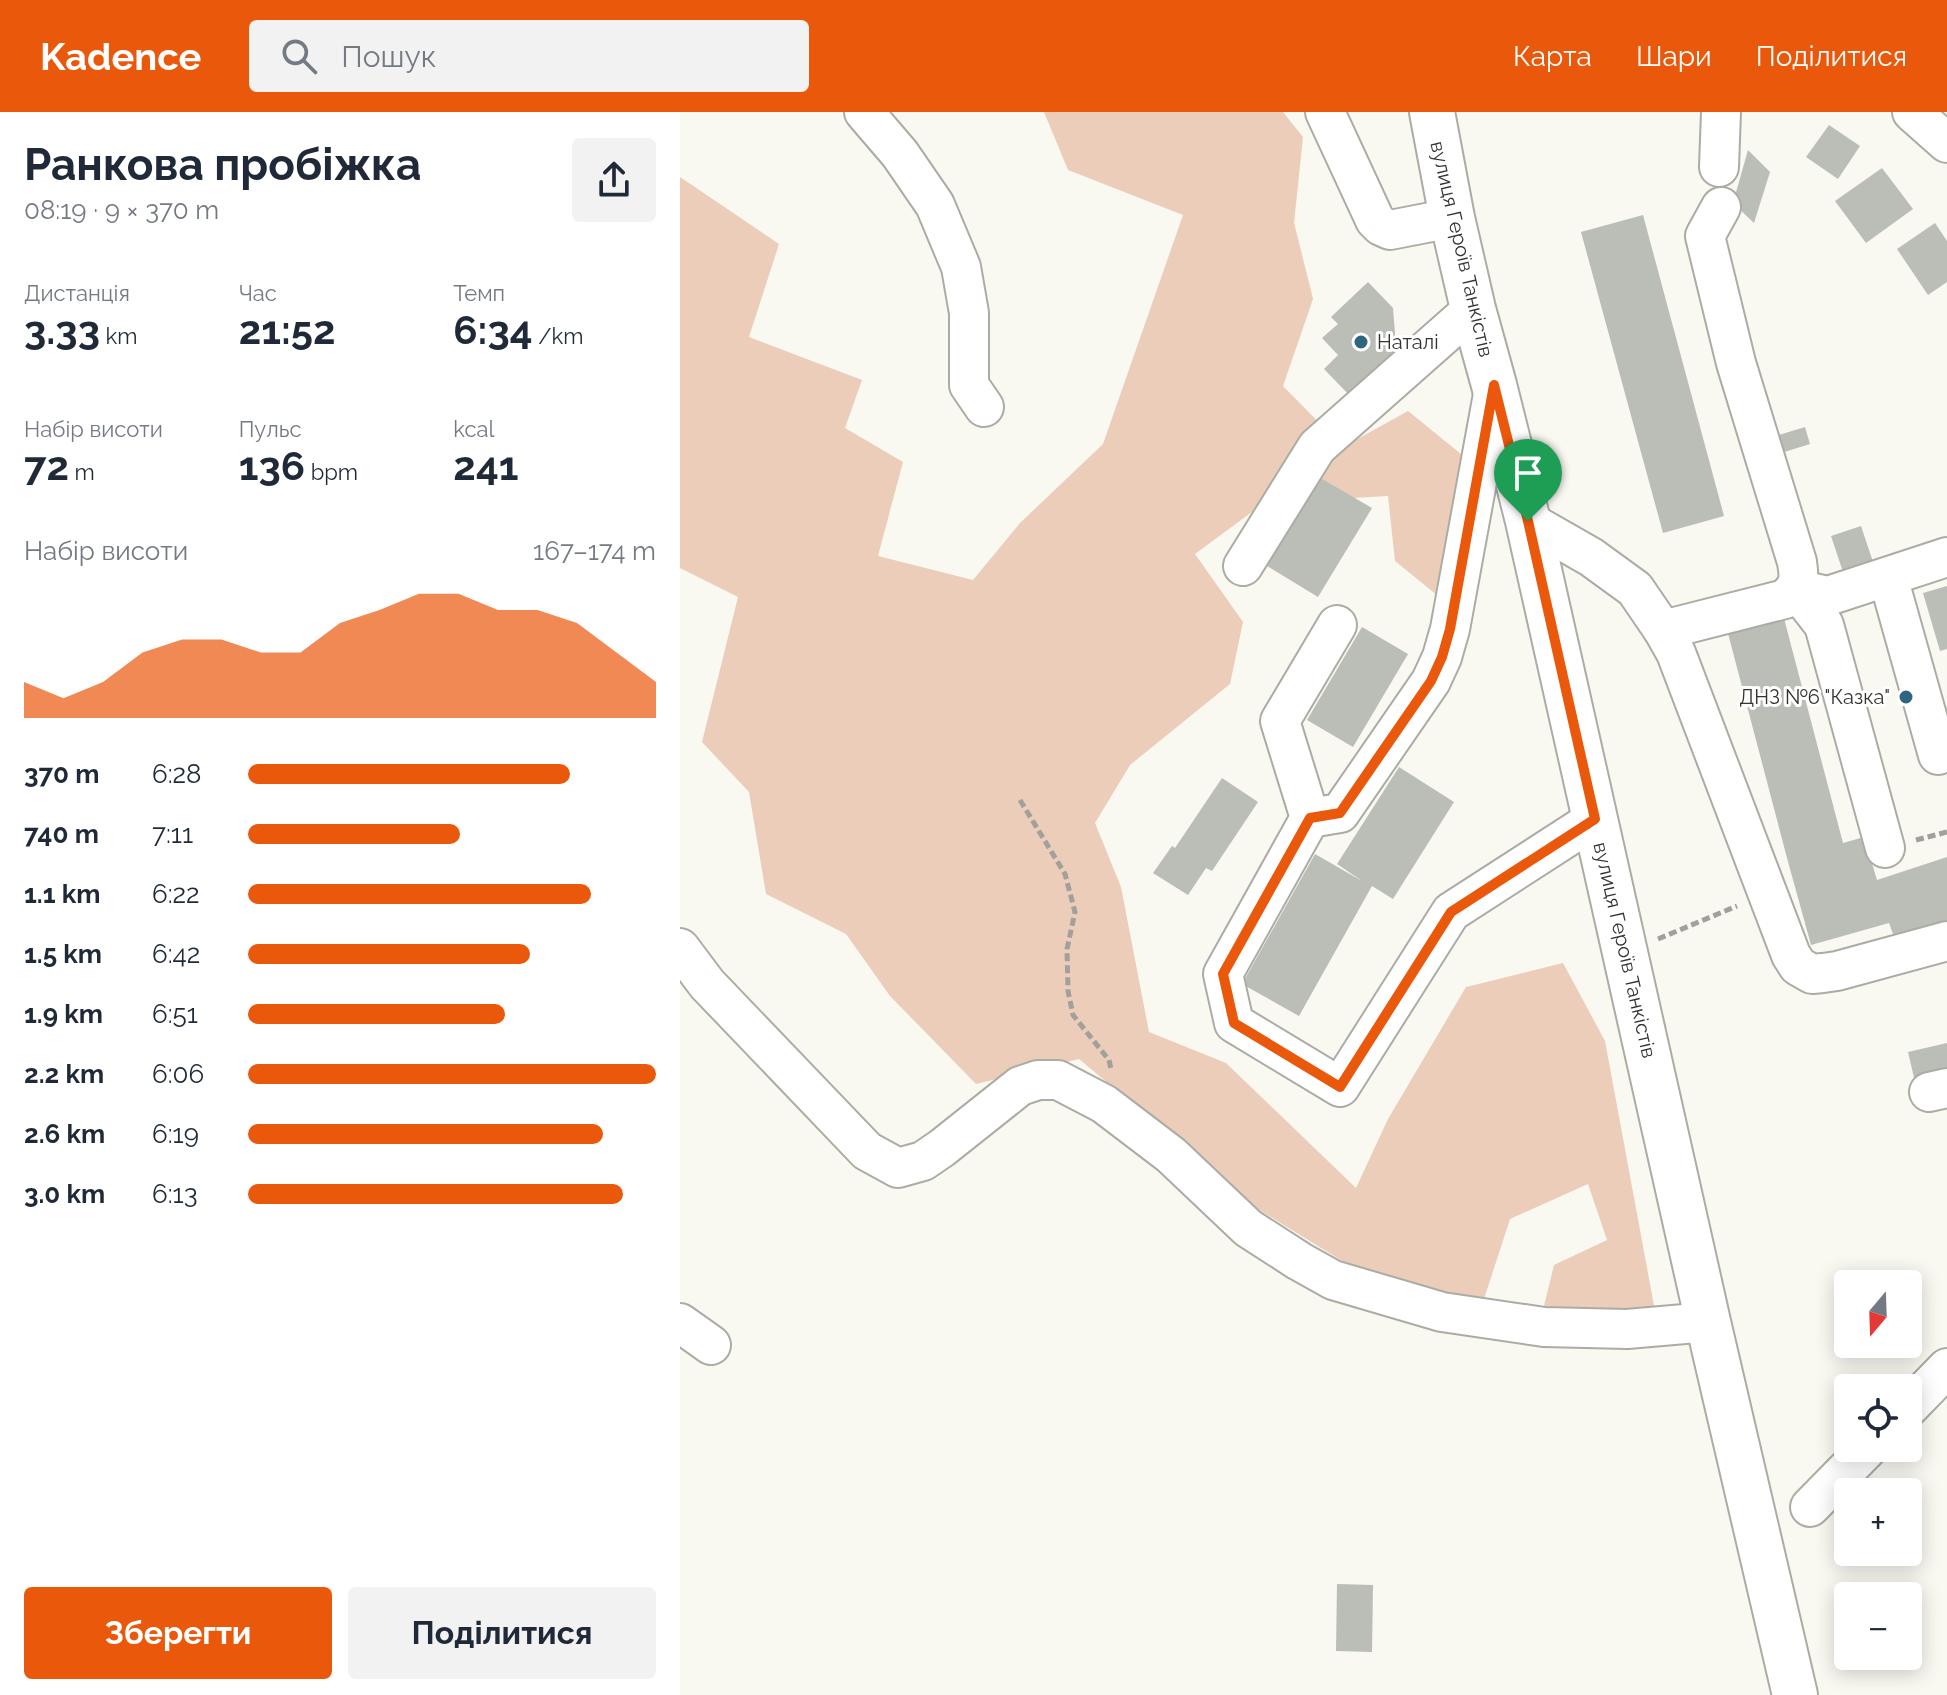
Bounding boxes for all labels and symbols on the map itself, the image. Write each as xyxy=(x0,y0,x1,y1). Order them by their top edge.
street label: вулиця Героїв Танкістів xyxy=(1425,139,1499,359)
place label: Наталі xyxy=(1377,330,1439,354)
marker: Наталі xyxy=(1352,333,1370,351)
pin xyxy=(1494,439,1562,521)
place label: ДНЗ №6 "Казка" xyxy=(1739,685,1890,709)
marker: ДНЗ №6 "Казка" xyxy=(1897,688,1915,706)
street label: вулиця Героїв Танкістів xyxy=(1588,840,1662,1060)
north arrow xyxy=(1834,1270,1922,1358)

